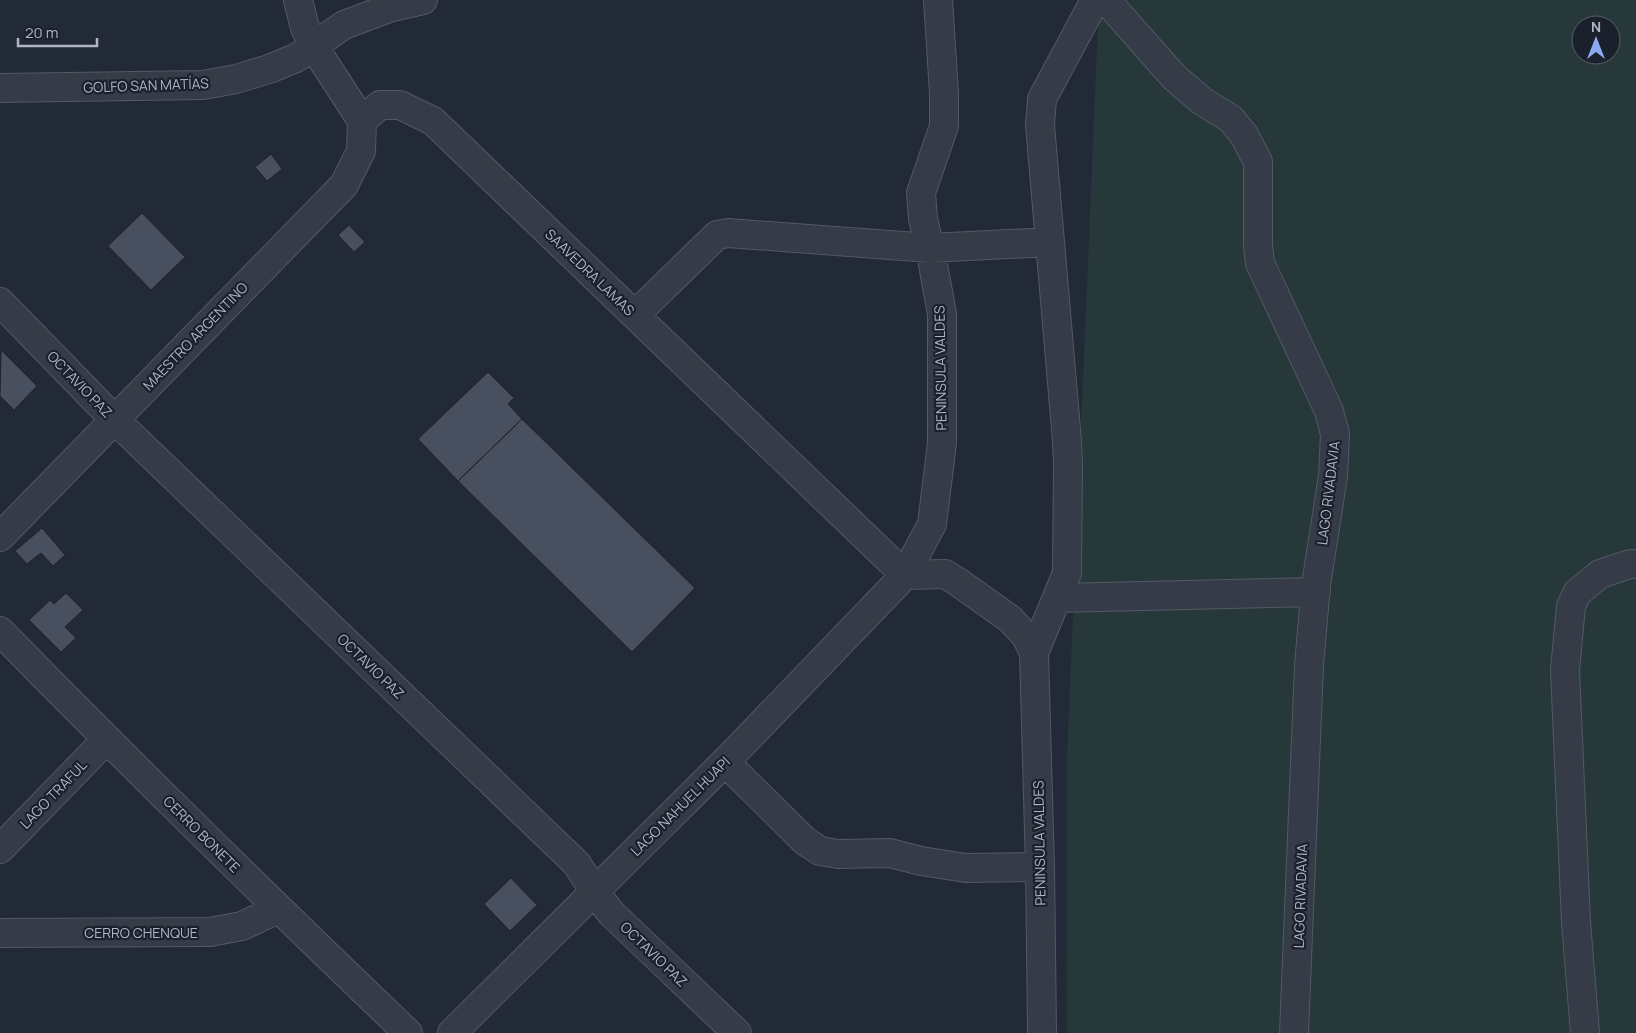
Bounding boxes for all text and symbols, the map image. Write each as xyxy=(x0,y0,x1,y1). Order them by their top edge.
scale bar xyxy=(18,15,96,47)
north arrow xyxy=(1571,15,1621,65)
text: N xyxy=(1591,17,1601,36)
text: 20 m xyxy=(25,22,58,43)
street label: GOLFO SAN MATÍAS xyxy=(83,73,209,97)
street label: SAAVEDRA LAMAS xyxy=(541,224,639,320)
street label: MAESTRO ARGENTINO xyxy=(138,278,252,394)
street label: PENINSULA VALDES xyxy=(929,305,951,431)
street label: OCTAVIO PAZ xyxy=(43,346,117,422)
street label: LAGO RIVADAVIA xyxy=(1312,440,1344,546)
street label: OCTAVIO PAZ xyxy=(333,629,409,703)
street label: LAGO NAHUEL HUAPI xyxy=(626,752,734,860)
street label: LAGO TRAFUL xyxy=(15,756,91,832)
street label: PENINSULA VALDES xyxy=(1028,780,1050,906)
street label: CERRO BONETE xyxy=(160,792,245,877)
street label: LAGO RIVADAVIA xyxy=(1289,843,1311,949)
street label: OCTAVIO PAZ xyxy=(616,917,692,991)
street label: CERRO CHENQUE xyxy=(84,923,198,942)

